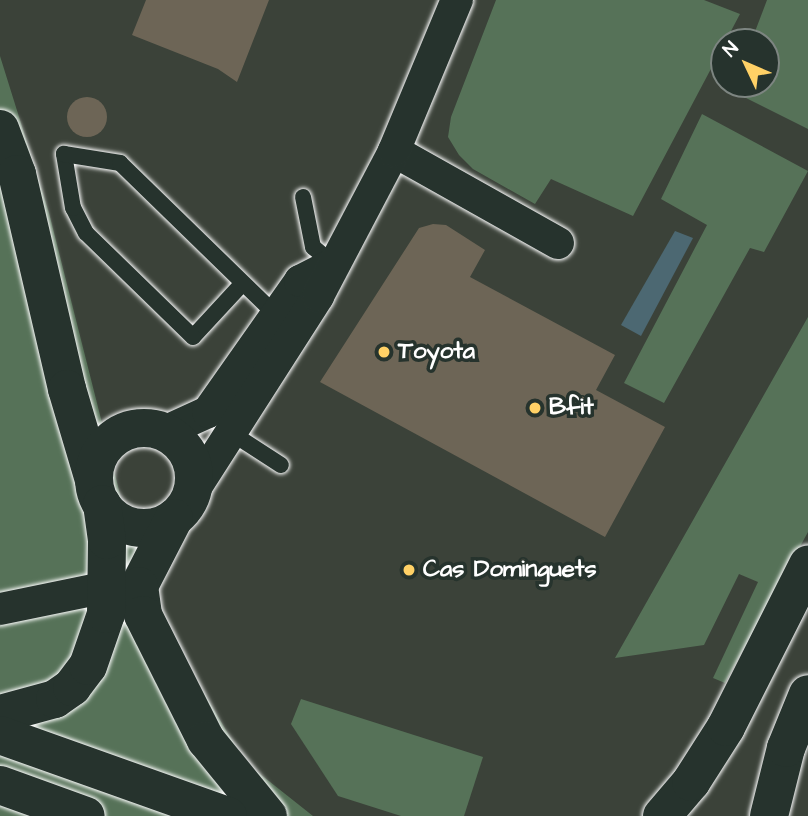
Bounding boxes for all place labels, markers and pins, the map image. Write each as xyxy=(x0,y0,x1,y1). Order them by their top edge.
place label: Toyota xyxy=(398,338,475,366)
marker: Toyota xyxy=(376,344,392,360)
place label: Bfit xyxy=(549,394,594,422)
marker: Bfit xyxy=(527,400,543,416)
place label: Cas Dominguets xyxy=(423,556,597,584)
marker: Cas Dominguets xyxy=(401,562,417,578)

